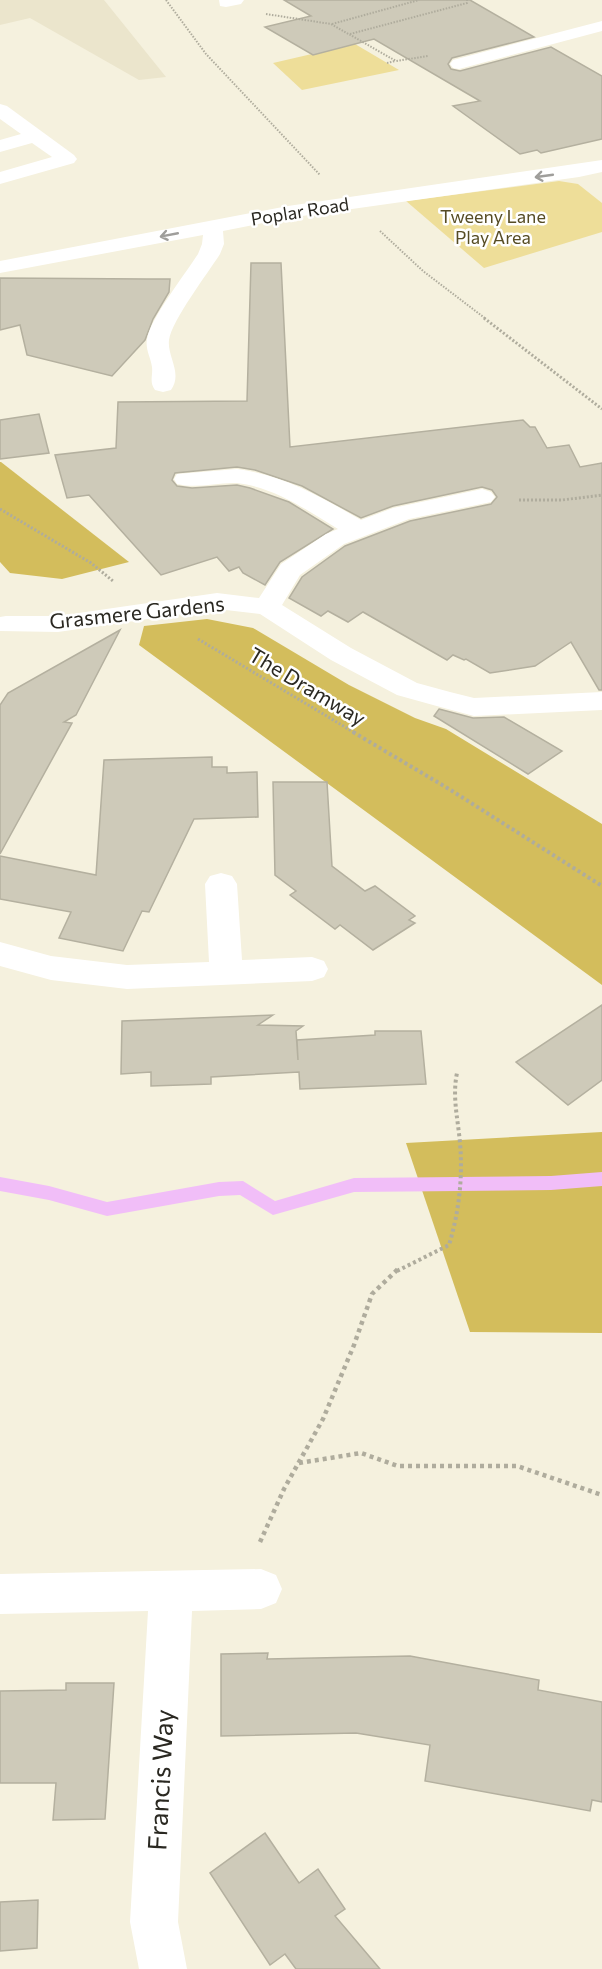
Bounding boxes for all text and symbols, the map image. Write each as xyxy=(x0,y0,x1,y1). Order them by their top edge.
one-way arrow xyxy=(535,171,555,182)
street label: Poplar Road xyxy=(249,192,350,230)
park label: Tweeny Lane Play Area xyxy=(440,205,546,248)
one-way arrow xyxy=(159,230,179,241)
street label: Grasmere Gardens xyxy=(48,590,226,633)
street label: The Dramway xyxy=(245,641,371,730)
street label: Francis Way xyxy=(140,1708,179,1851)

